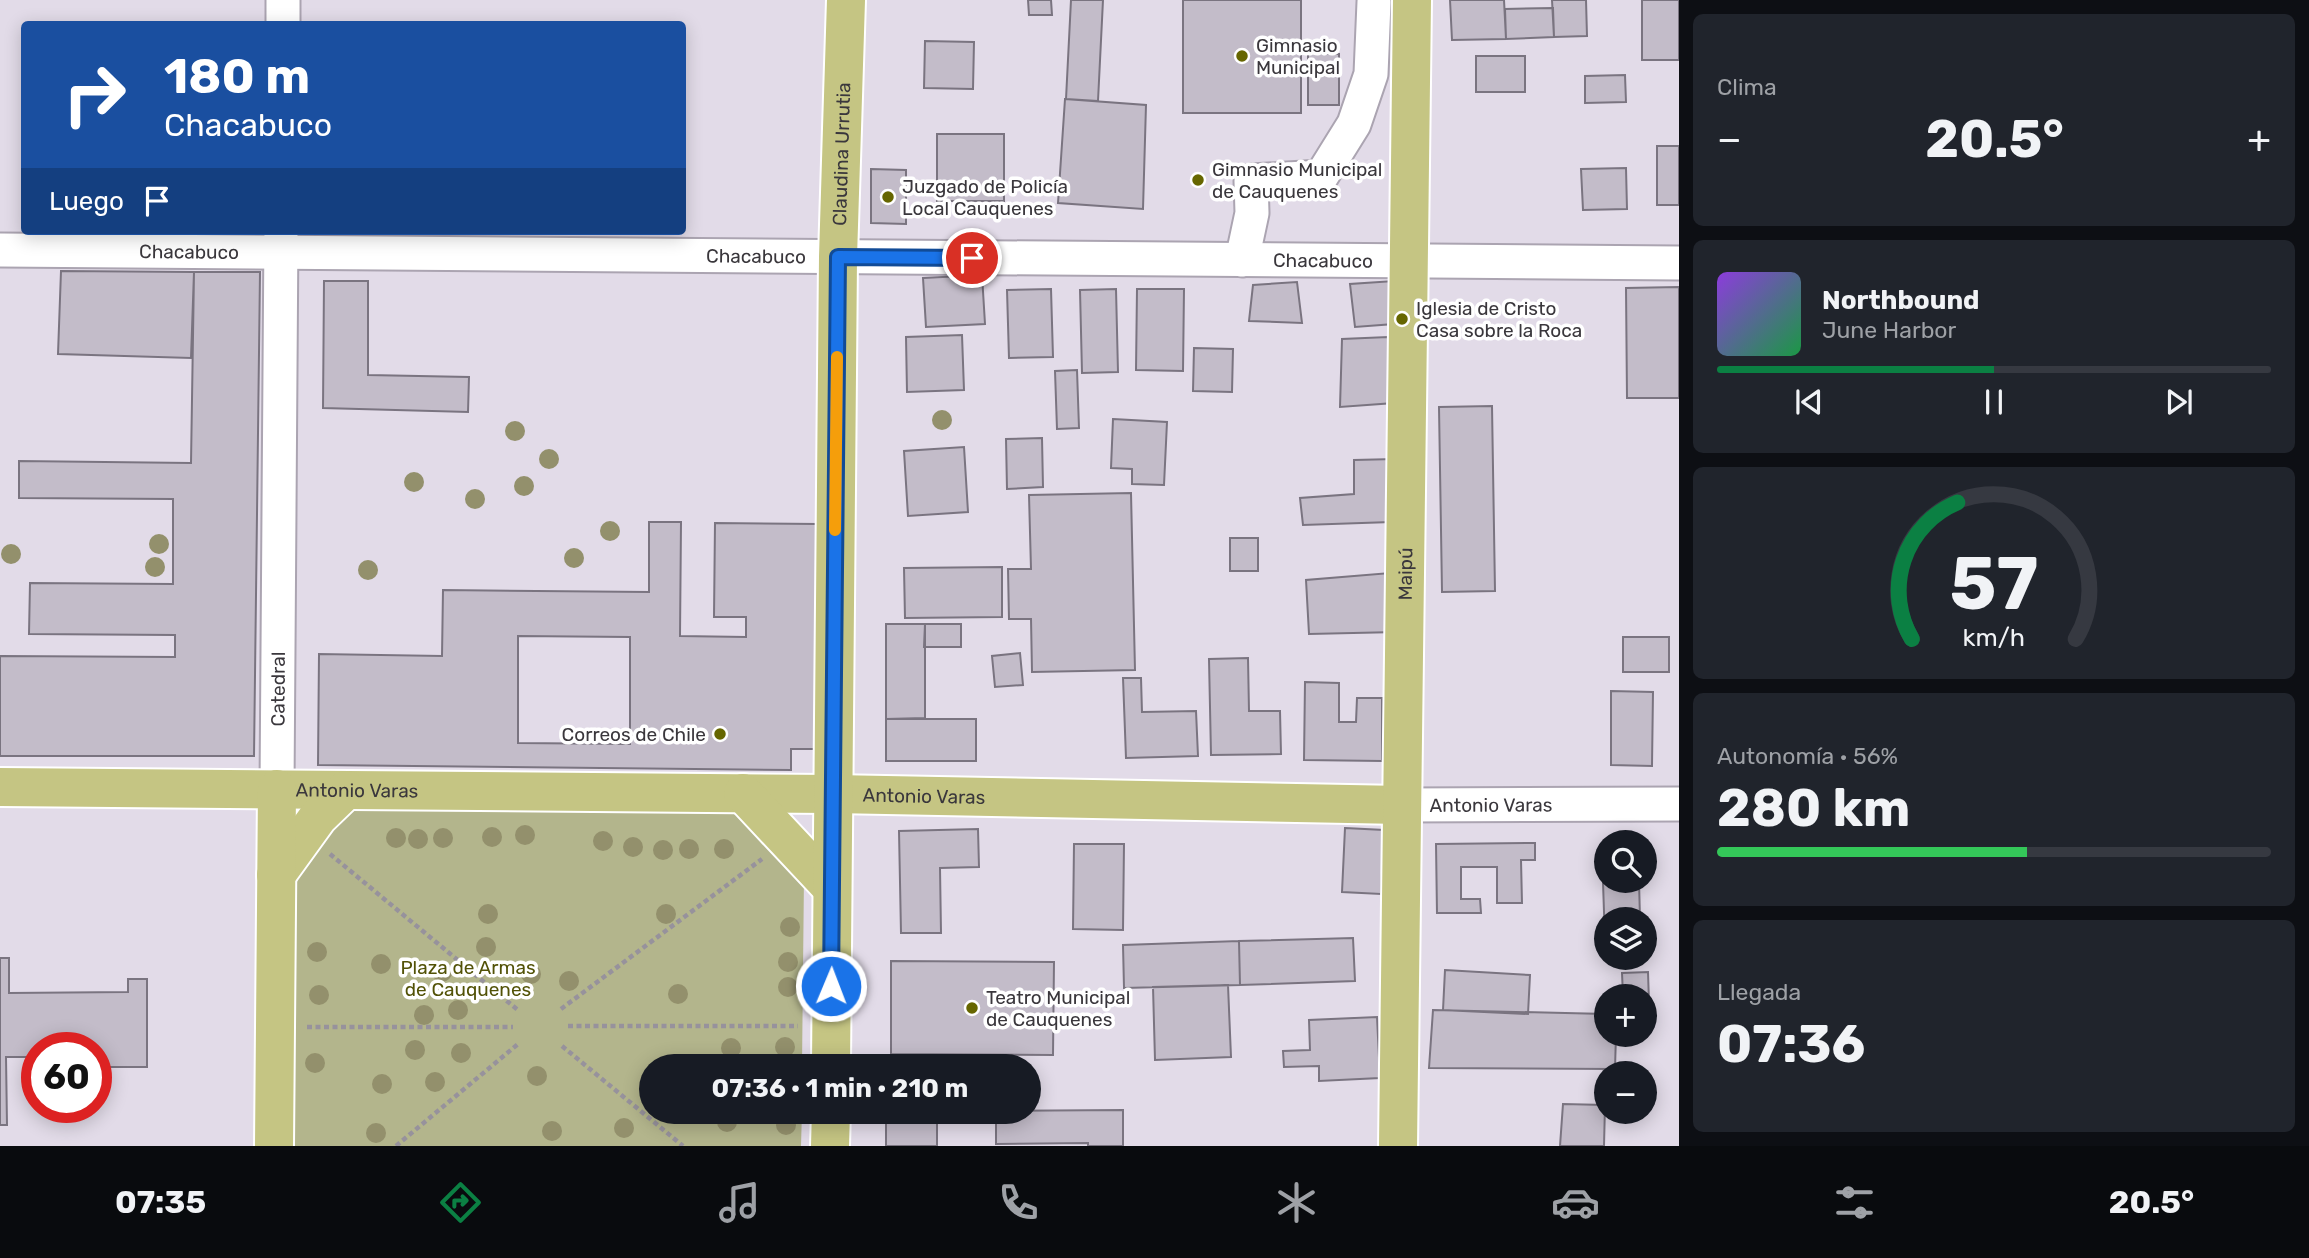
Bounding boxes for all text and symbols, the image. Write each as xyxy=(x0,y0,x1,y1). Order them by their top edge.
place label: Gimnasio Municipal xyxy=(1256,34,1340,79)
text: 180 m xyxy=(164,47,310,105)
marker: Gimnasio Municipal xyxy=(1234,48,1250,64)
icon: right xyxy=(49,49,140,140)
text: Clima xyxy=(1717,73,1777,101)
street label: Claudina Urrutia xyxy=(827,82,855,226)
text: Chacabuco xyxy=(164,106,332,144)
text: 20.5° xyxy=(1925,108,2064,170)
text: − xyxy=(1717,116,1742,162)
text: + xyxy=(2247,116,2271,162)
place label: Gimnasio Municipal de Cauquenes xyxy=(1212,158,1382,203)
marker: Gimnasio Municipal de Cauquenes xyxy=(1190,172,1206,188)
place label: Juzgado de Policía Local Cauquenes xyxy=(902,175,1068,220)
icon: arrive xyxy=(138,182,176,220)
text: Luego xyxy=(49,186,124,217)
marker: Juzgado de Policía Local Cauquenes xyxy=(880,189,896,205)
pin xyxy=(942,228,1002,288)
icon: arrive xyxy=(953,239,991,277)
street label: Chacabuco xyxy=(139,240,239,263)
street label: Chacabuco xyxy=(706,244,806,268)
street label: Chacabuco xyxy=(1273,248,1373,272)
text: Northbound xyxy=(1822,285,1980,316)
place label: Iglesia de Cristo Casa sobre la Roca xyxy=(1416,297,1582,342)
marker: Iglesia de Cristo Casa sobre la Roca xyxy=(1394,311,1410,327)
text: June Harbor xyxy=(1822,316,1956,344)
icon: previous xyxy=(1790,383,1828,421)
icon: pause xyxy=(1975,383,2013,421)
icon: next xyxy=(2160,383,2198,421)
text: 57 xyxy=(1950,541,2038,627)
street label: Maipú xyxy=(1393,547,1417,601)
text: km/h xyxy=(1963,623,2025,652)
street label: Catedral xyxy=(266,652,289,726)
place label: Correos de Chile xyxy=(562,723,706,746)
marker: Correos de Chile xyxy=(712,726,728,742)
text: Autonomía · 56% xyxy=(1717,742,1898,770)
text: 280 km xyxy=(1717,777,1911,839)
street label: Antonio Varas xyxy=(295,778,418,802)
street label: Antonio Varas xyxy=(862,783,986,808)
street label: Antonio Varas xyxy=(1430,793,1552,816)
map controls xyxy=(1594,830,1657,1124)
button: search xyxy=(1594,830,1657,893)
button: layers xyxy=(1594,907,1657,970)
position arrow xyxy=(794,949,868,1023)
park label: Plaza de Armas de Cauquenes xyxy=(400,956,536,1001)
text: Llegada xyxy=(1717,978,1801,1006)
button: + xyxy=(1594,984,1657,1047)
place label: Teatro Municipal de Cauquenes xyxy=(986,986,1130,1031)
marker: Teatro Municipal de Cauquenes xyxy=(964,1000,980,1016)
text: 07:36 xyxy=(1717,1013,1865,1075)
speed limit sign: 60 xyxy=(21,1032,112,1123)
button: − xyxy=(1594,1061,1657,1124)
text: 07:36 · 1 min · 210 m xyxy=(712,1073,968,1104)
icon: directions xyxy=(436,1178,485,1227)
icon: music xyxy=(715,1178,764,1227)
icon: phone xyxy=(994,1178,1043,1227)
icon: climate xyxy=(1272,1178,1321,1227)
icon: car xyxy=(1551,1178,1600,1227)
icon: filters xyxy=(1830,1178,1879,1227)
text: 07:35 xyxy=(115,1183,206,1221)
text: 20.5° xyxy=(2109,1183,2194,1221)

